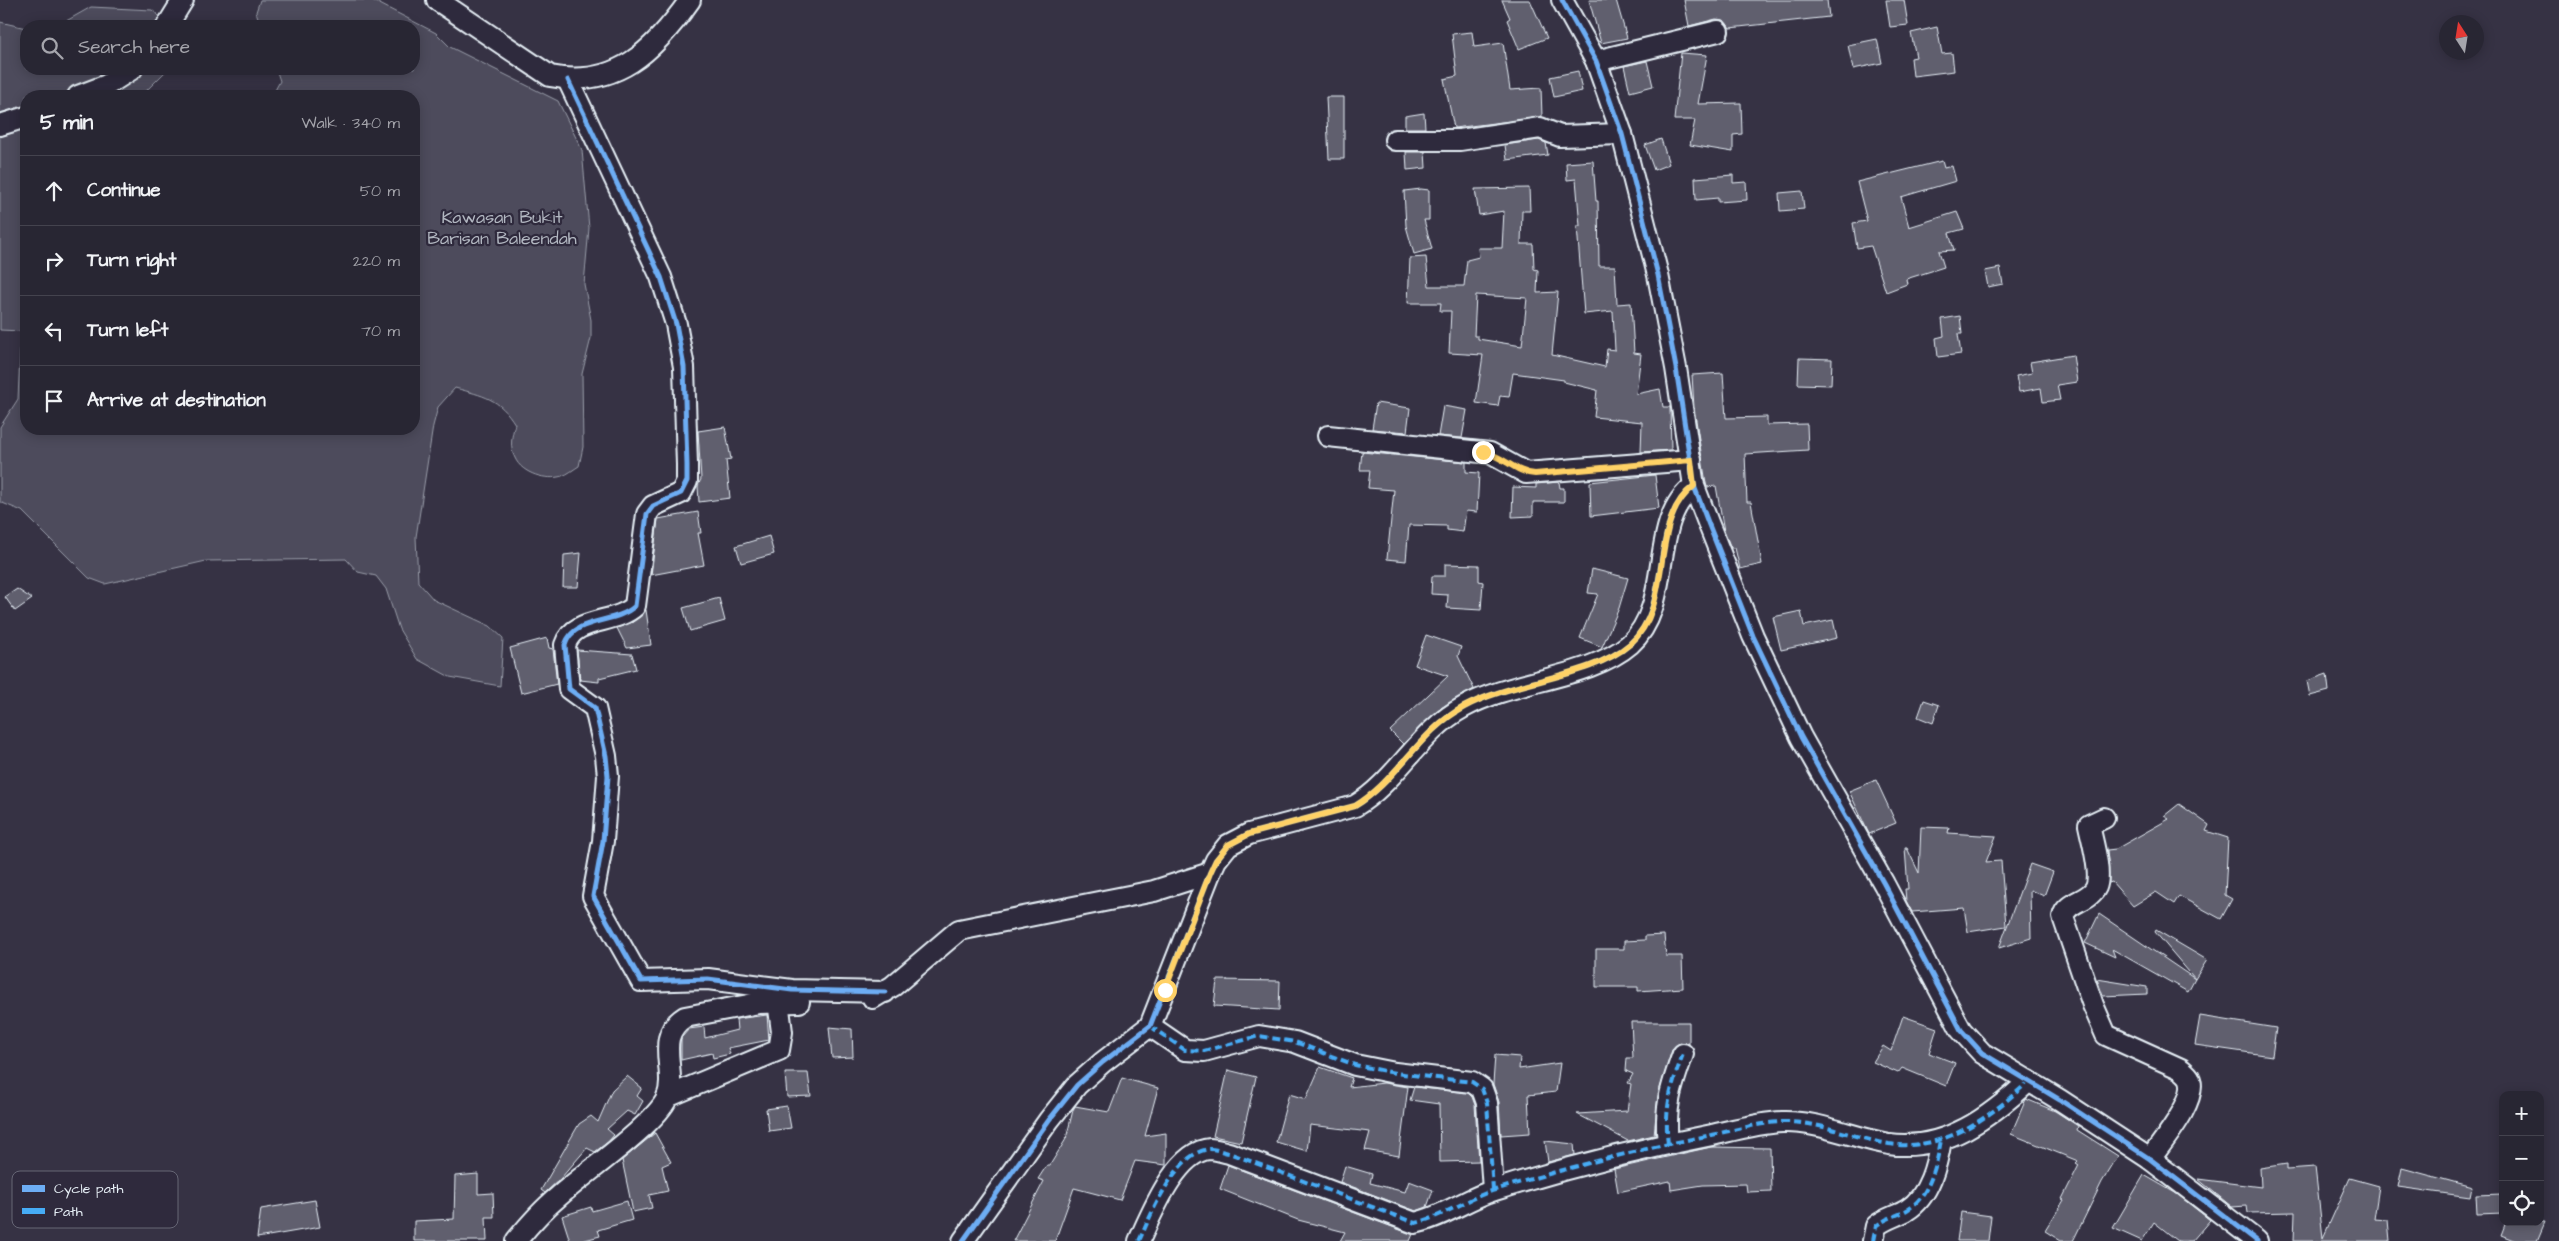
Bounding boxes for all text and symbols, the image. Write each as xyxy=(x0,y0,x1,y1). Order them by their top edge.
north arrow xyxy=(2439,15,2484,60)
search box xyxy=(20,20,420,75)
icon: search xyxy=(38,34,66,62)
text: Search here xyxy=(78,34,190,61)
text: 5 min xyxy=(40,108,93,137)
text: Walk · 340 m xyxy=(301,112,400,134)
icon: ahead xyxy=(40,177,68,205)
text: Continue xyxy=(87,177,161,204)
text: 50 m xyxy=(360,180,400,202)
park label: Kawasan Bukit Barisan Baleendah xyxy=(427,205,577,251)
icon: right xyxy=(40,247,68,275)
text: Turn right xyxy=(87,247,176,274)
text: 220 m xyxy=(353,250,400,272)
icon: left xyxy=(40,317,68,345)
text: Turn left xyxy=(87,317,168,344)
text: 70 m xyxy=(361,320,400,342)
icon: arrive xyxy=(40,387,68,415)
text: Arrive at destination xyxy=(87,387,266,414)
route end xyxy=(1472,441,1495,464)
route start xyxy=(1154,979,1177,1002)
map controls xyxy=(2499,1091,2544,1226)
button: + xyxy=(2499,1091,2544,1136)
button: − xyxy=(2499,1136,2544,1181)
legend xyxy=(12,1171,178,1228)
text: Cycle path xyxy=(54,1179,123,1199)
button: locate xyxy=(2499,1181,2544,1226)
text: Path xyxy=(54,1202,83,1222)

